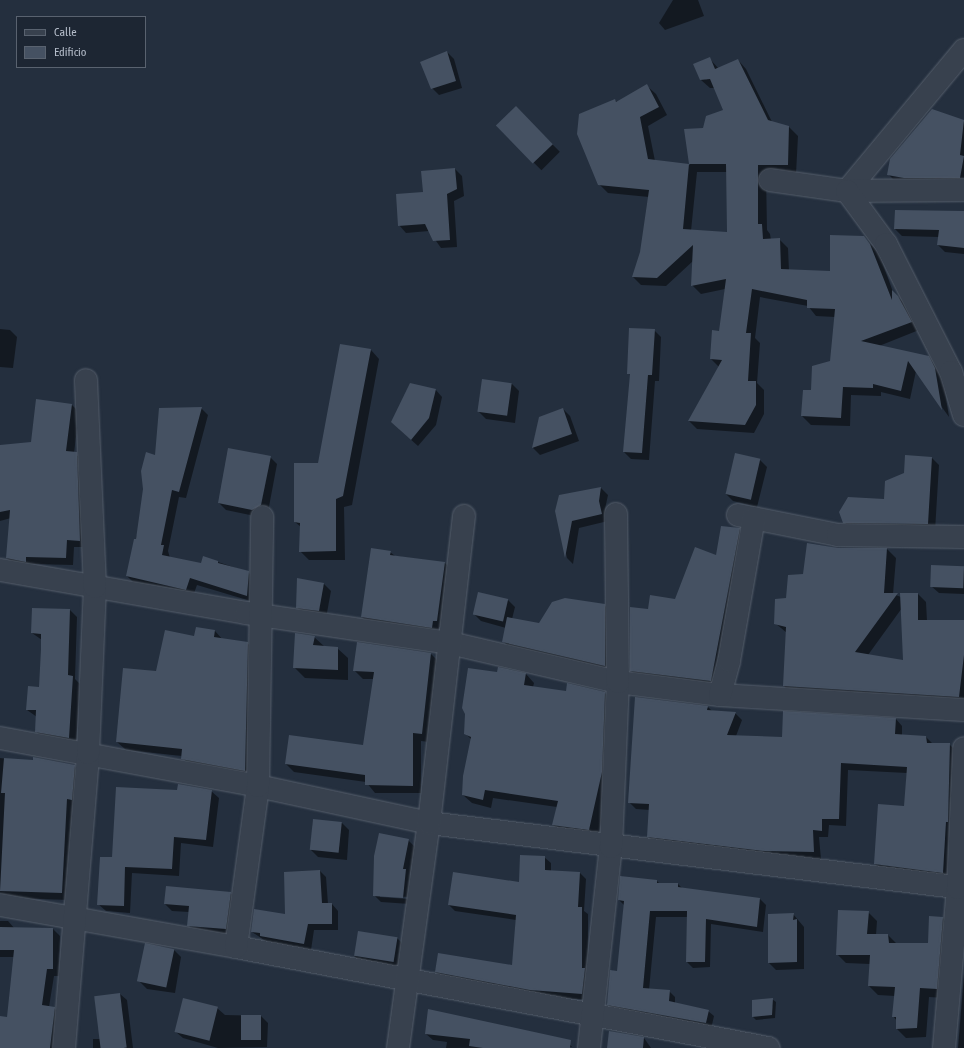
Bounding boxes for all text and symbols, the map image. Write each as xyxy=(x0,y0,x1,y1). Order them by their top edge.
legend xyxy=(16,16,146,68)
text: Calle xyxy=(54,25,77,39)
text: Edificio xyxy=(54,45,86,59)

